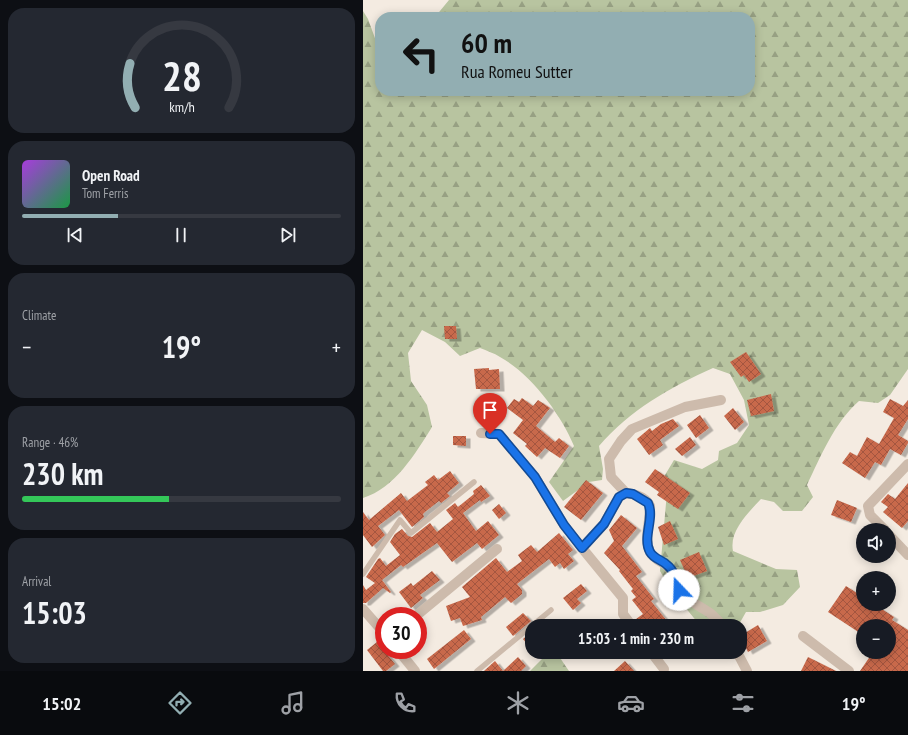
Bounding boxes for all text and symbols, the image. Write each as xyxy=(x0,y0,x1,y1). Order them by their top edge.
text: 60 m xyxy=(461,24,512,61)
icon: left xyxy=(395,28,447,80)
text: 28 xyxy=(162,49,201,102)
text: Rua Romeu Sutter xyxy=(461,60,573,83)
text: km/h xyxy=(169,97,194,116)
text: Open Road xyxy=(82,166,140,185)
text: Tom Ferris xyxy=(82,185,128,202)
icon: previous xyxy=(64,224,86,246)
icon: pause xyxy=(170,224,192,246)
icon: next xyxy=(277,224,299,246)
text: Climate xyxy=(22,307,56,324)
text: 19° xyxy=(162,327,201,366)
text: − xyxy=(22,333,31,361)
text: + xyxy=(332,333,341,361)
pin xyxy=(473,393,507,434)
icon: arrive xyxy=(479,399,501,421)
text: Range · 46% xyxy=(22,434,78,451)
text: 230 km xyxy=(22,454,103,493)
map controls xyxy=(856,523,896,659)
button: sound xyxy=(856,523,896,563)
position arrow xyxy=(658,569,700,611)
button: + xyxy=(856,571,896,611)
text: Arrival xyxy=(22,573,51,590)
text: 15:03 xyxy=(22,593,87,632)
speed limit sign: 30 xyxy=(375,607,427,659)
button: − xyxy=(856,619,896,659)
text: 15:03 · 1 min · 230 m xyxy=(578,629,694,648)
icon: directions xyxy=(166,689,194,717)
icon: music xyxy=(279,689,307,717)
icon: phone xyxy=(391,689,419,717)
icon: climate xyxy=(504,689,532,717)
icon: car xyxy=(617,689,645,717)
icon: filters xyxy=(729,689,757,717)
text: 15:02 xyxy=(42,692,81,715)
text: 19° xyxy=(842,692,866,715)

